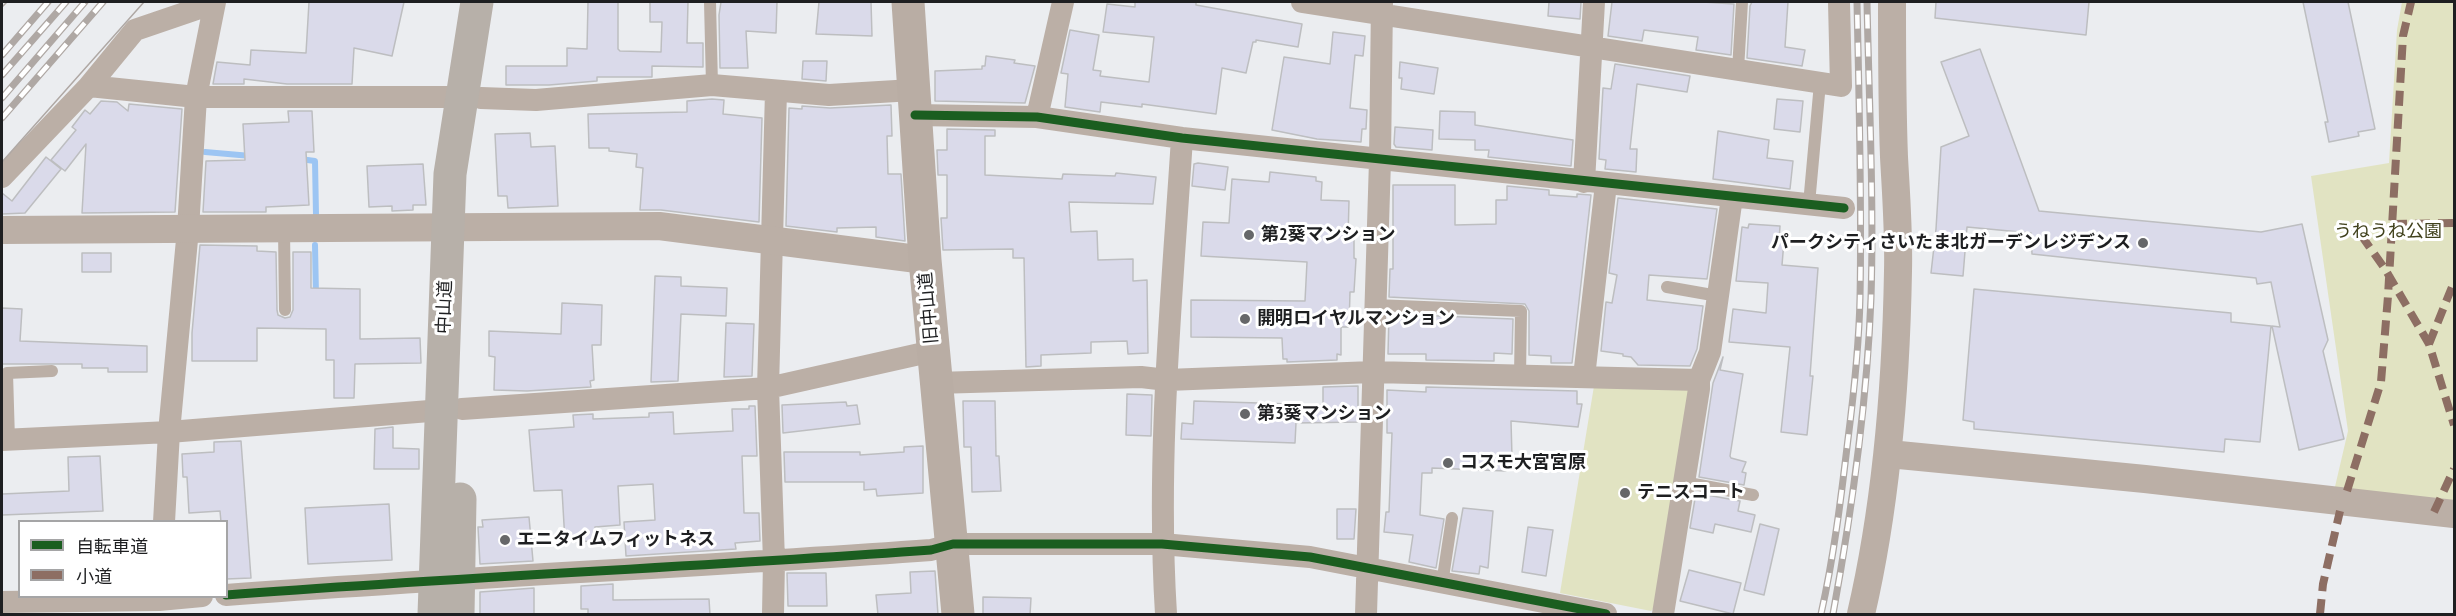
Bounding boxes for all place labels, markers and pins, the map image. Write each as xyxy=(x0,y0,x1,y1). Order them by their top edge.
place label: 第2葵マンション xyxy=(1261,224,1396,246)
marker: 第2葵マンション xyxy=(1242,228,1256,242)
place label: パークシティさいたま北ガーデンレジデンス xyxy=(1771,232,2131,254)
marker: パークシティさいたま北ガーデンレジデンス xyxy=(2136,236,2150,250)
place label: 開明ロイヤルマンション xyxy=(1257,308,1455,330)
marker: 開明ロイヤルマンション xyxy=(1238,312,1252,326)
place label: 第3葵マンション xyxy=(1257,403,1392,425)
marker: 第3葵マンション xyxy=(1238,407,1252,421)
place label: コスモ大宮宮原 xyxy=(1460,452,1586,474)
marker: コスモ大宮宮原 xyxy=(1441,456,1455,470)
place label: テニスコート xyxy=(1637,482,1745,504)
marker: テニスコート xyxy=(1618,486,1632,500)
place label: エニタイムフィットネス xyxy=(517,529,715,551)
marker: エニタイムフィットネス xyxy=(498,533,512,547)

